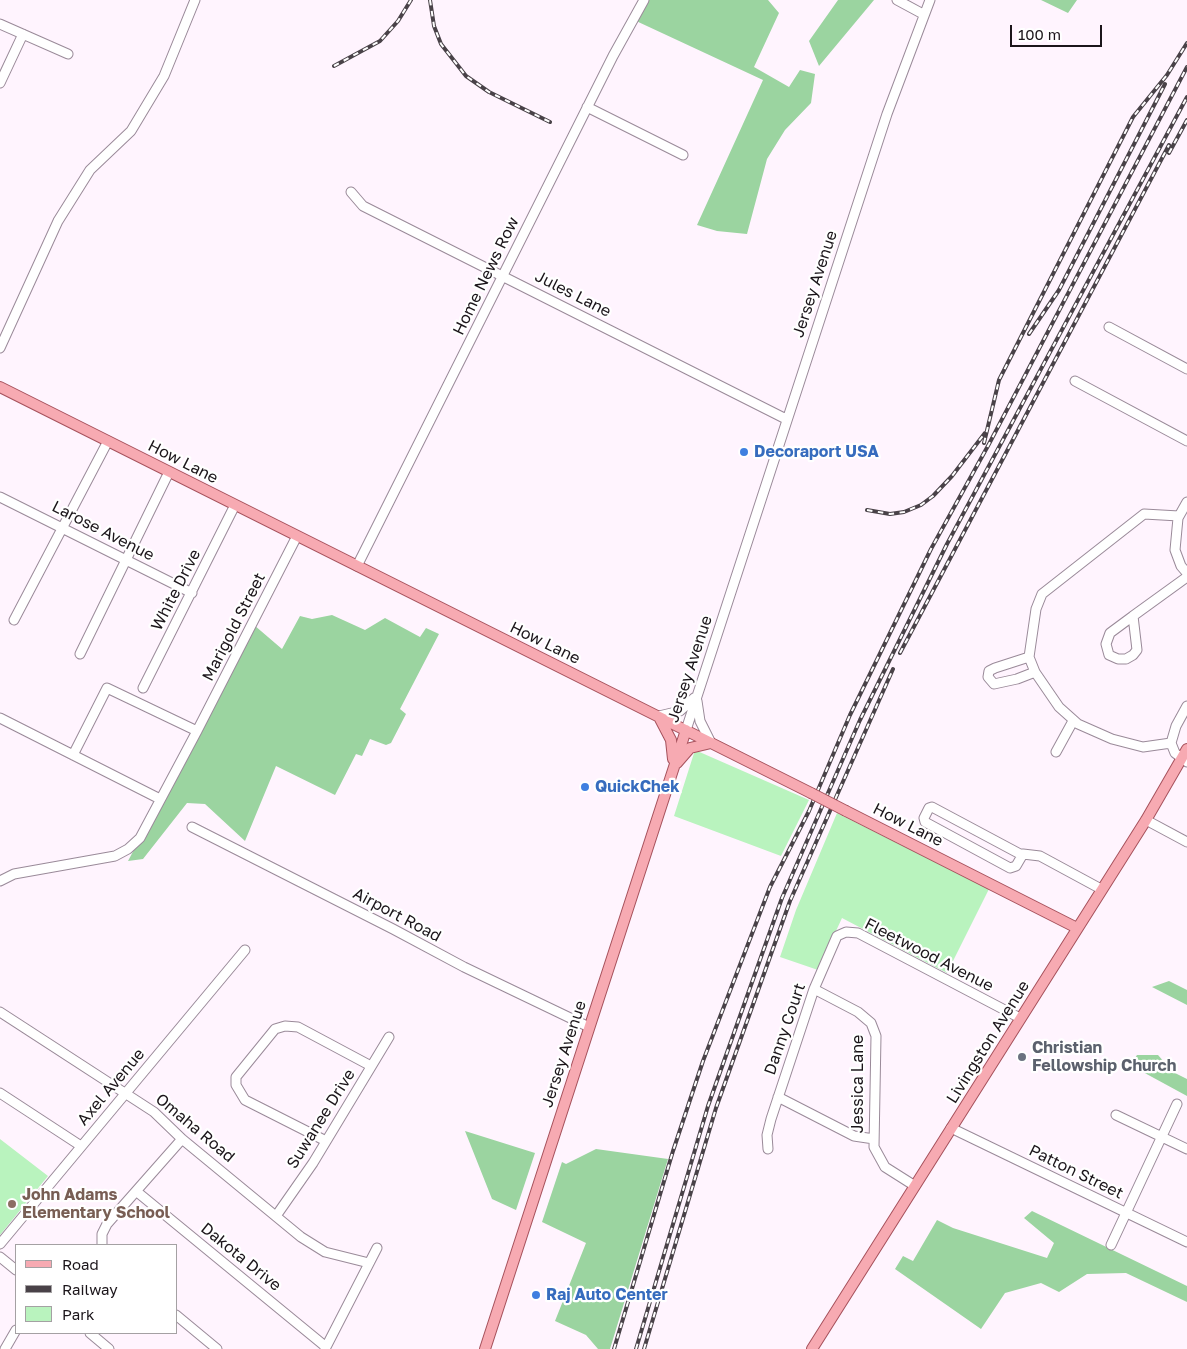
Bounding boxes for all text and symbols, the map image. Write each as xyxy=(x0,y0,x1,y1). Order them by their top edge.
scale bar xyxy=(1012,15,1104,47)
text: 100 m xyxy=(1018,25,1061,43)
street label: Home News Row xyxy=(449,214,523,338)
street label: Jersey Avenue xyxy=(789,228,841,340)
street label: Jules Lane xyxy=(532,267,614,321)
street label: How Lane xyxy=(145,436,221,488)
place label: Decoraport USA xyxy=(754,442,879,462)
marker: Decoraport USA xyxy=(738,446,750,458)
street label: Larose Avenue xyxy=(49,497,157,565)
street label: White Drive xyxy=(147,546,205,634)
street label: Marigold Street xyxy=(198,570,270,684)
street label: Jersey Avenue xyxy=(664,613,716,725)
street label: How Lane xyxy=(507,618,583,668)
place label: QuickChek xyxy=(595,777,679,797)
marker: QuickChek xyxy=(579,781,591,793)
street label: How Lane xyxy=(870,799,946,851)
street label: Airport Road xyxy=(350,884,444,946)
street label: Fleetwood Avenue xyxy=(861,914,997,996)
street label: Livingston Avenue xyxy=(942,977,1034,1107)
street label: Danny Court xyxy=(760,981,810,1077)
street label: Jersey Avenue xyxy=(538,998,590,1110)
street label: Jessica Lane xyxy=(848,1035,868,1133)
place label: Christian Fellowship Church xyxy=(1032,1038,1176,1076)
street label: Axel Avenue xyxy=(73,1045,149,1129)
marker: Christian Fellowship Church xyxy=(1016,1051,1028,1063)
street label: Suwanee Drive xyxy=(283,1066,359,1172)
street label: Omaha Road xyxy=(152,1089,238,1167)
street label: Patton Street xyxy=(1026,1141,1126,1203)
place label: John Adams Elementary School xyxy=(22,1185,170,1223)
marker: John Adams Elementary School xyxy=(6,1198,18,1210)
street label: Dakota Drive xyxy=(197,1219,285,1295)
legend xyxy=(15,1244,178,1334)
text: Road xyxy=(62,1255,99,1273)
text: Railway xyxy=(62,1280,118,1298)
place label: Raj Auto Center xyxy=(546,1285,668,1305)
marker: Raj Auto Center xyxy=(530,1289,542,1301)
text: Park xyxy=(62,1305,94,1323)

